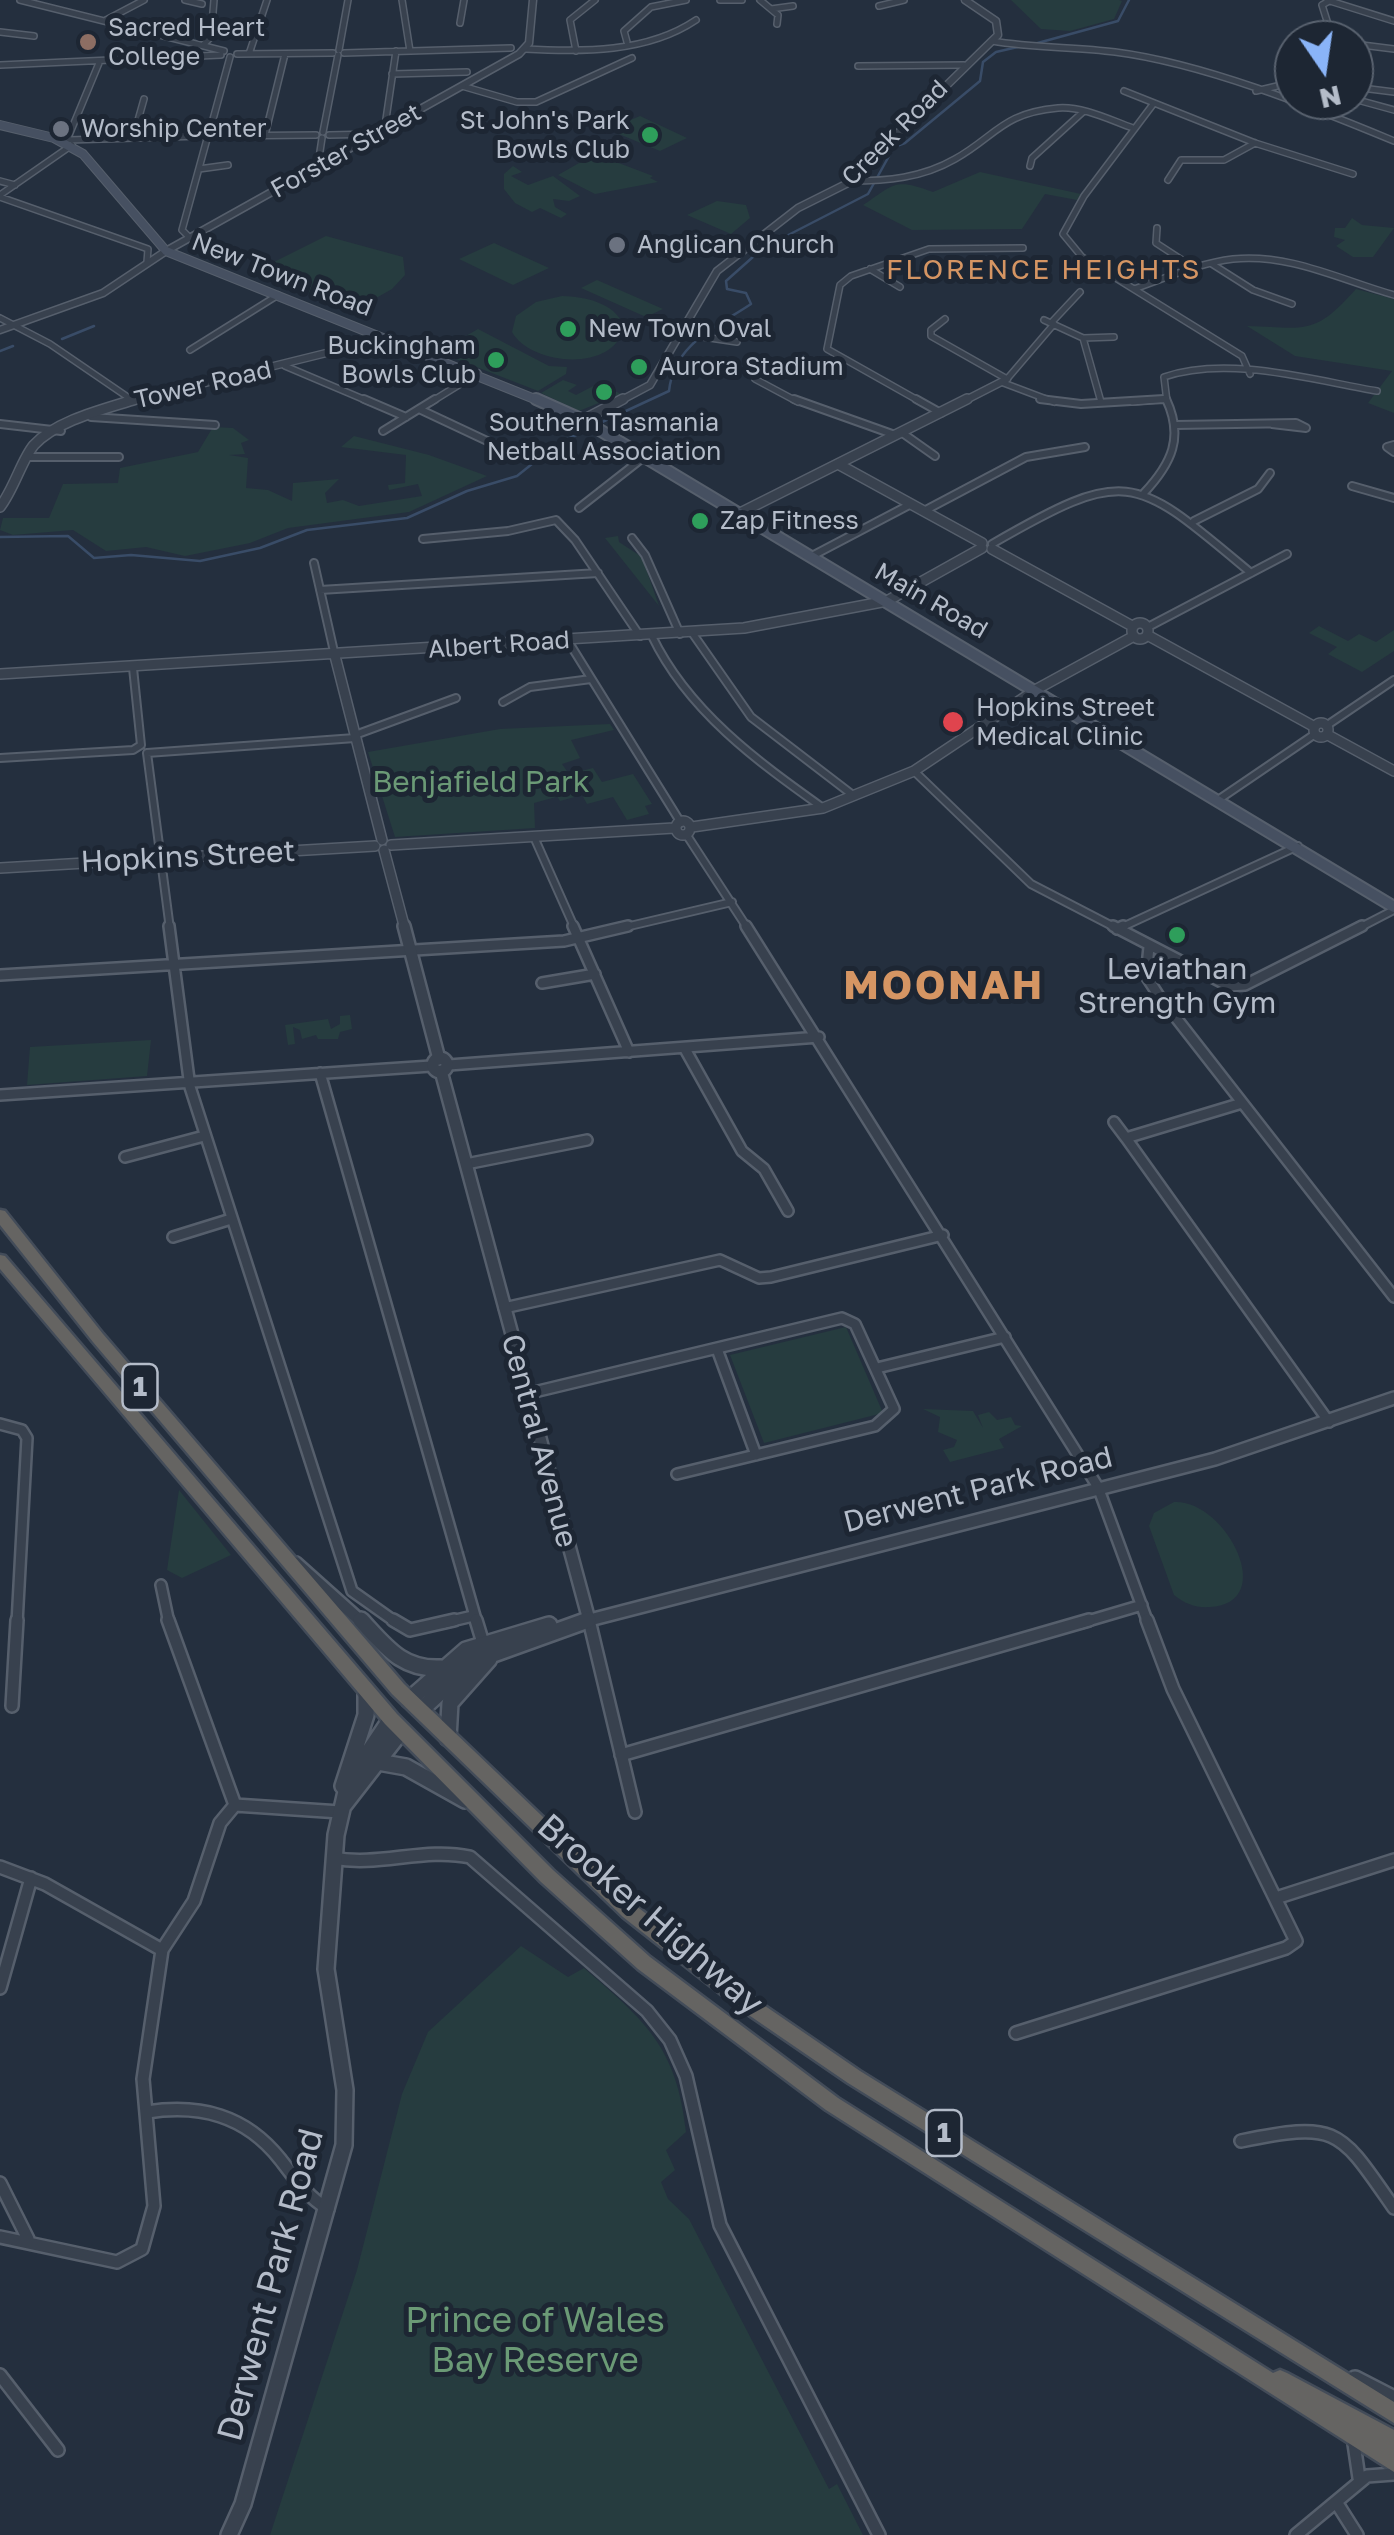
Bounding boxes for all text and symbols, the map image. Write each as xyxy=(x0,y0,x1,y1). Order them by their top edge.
place label: Sacred Heart College xyxy=(108,13,265,72)
north arrow xyxy=(1274,20,1374,120)
marker: Sacred Heart College xyxy=(77,31,99,53)
street label: Creek Road xyxy=(836,74,954,192)
text: N xyxy=(1316,79,1344,116)
street label: Forster Street xyxy=(266,97,426,205)
place label: St John's Park Bowls Club xyxy=(460,106,630,165)
place label: Worship Center xyxy=(81,114,267,144)
marker: Worship Center xyxy=(50,118,72,140)
marker: St John's Park Bowls Club xyxy=(639,124,661,146)
street label: New Town Road xyxy=(188,227,376,323)
place label: Anglican Church xyxy=(637,230,835,260)
marker: Anglican Church xyxy=(606,234,628,256)
district label: FLORENCE HEIGHTS xyxy=(886,253,1202,287)
place label: New Town Oval xyxy=(588,314,771,344)
marker: New Town Oval xyxy=(557,318,579,340)
place label: Buckingham Bowls Club xyxy=(327,331,476,390)
marker: Buckingham Bowls Club xyxy=(485,349,507,371)
place label: Aurora Stadium xyxy=(659,352,844,382)
street label: Tower Road xyxy=(132,355,274,415)
marker: Aurora Stadium xyxy=(628,356,650,378)
marker: Southern Tasmania Netball Association xyxy=(593,381,615,403)
place label: Southern Tasmania Netball Association xyxy=(487,408,721,467)
place label: Zap Fitness xyxy=(720,506,859,536)
marker: Zap Fitness xyxy=(689,510,711,532)
street label: Main Road xyxy=(869,557,993,645)
street label: Albert Road xyxy=(427,625,571,665)
place label: Hopkins Street Medical Clinic xyxy=(976,693,1155,752)
marker: Hopkins Street Medical Clinic xyxy=(940,709,966,735)
park label: Benjafield Park xyxy=(372,764,590,800)
street label: Hopkins Street xyxy=(80,833,296,881)
marker: Leviathan Strength Gym xyxy=(1166,924,1188,946)
place label: Leviathan Strength Gym xyxy=(1078,951,1276,1022)
district label: MOONAH xyxy=(843,962,1045,1010)
street label: Central Avenue xyxy=(493,1330,585,1552)
road number: 1 xyxy=(122,1364,158,1410)
street label: Derwent Park Road xyxy=(840,1439,1116,1541)
street label: Brooker Highway xyxy=(528,1805,772,2025)
road number: 1 xyxy=(926,2110,962,2156)
street label: Derwent Park Road xyxy=(209,2124,333,2446)
park label: Prince of Wales Bay Reserve xyxy=(405,2300,665,2382)

